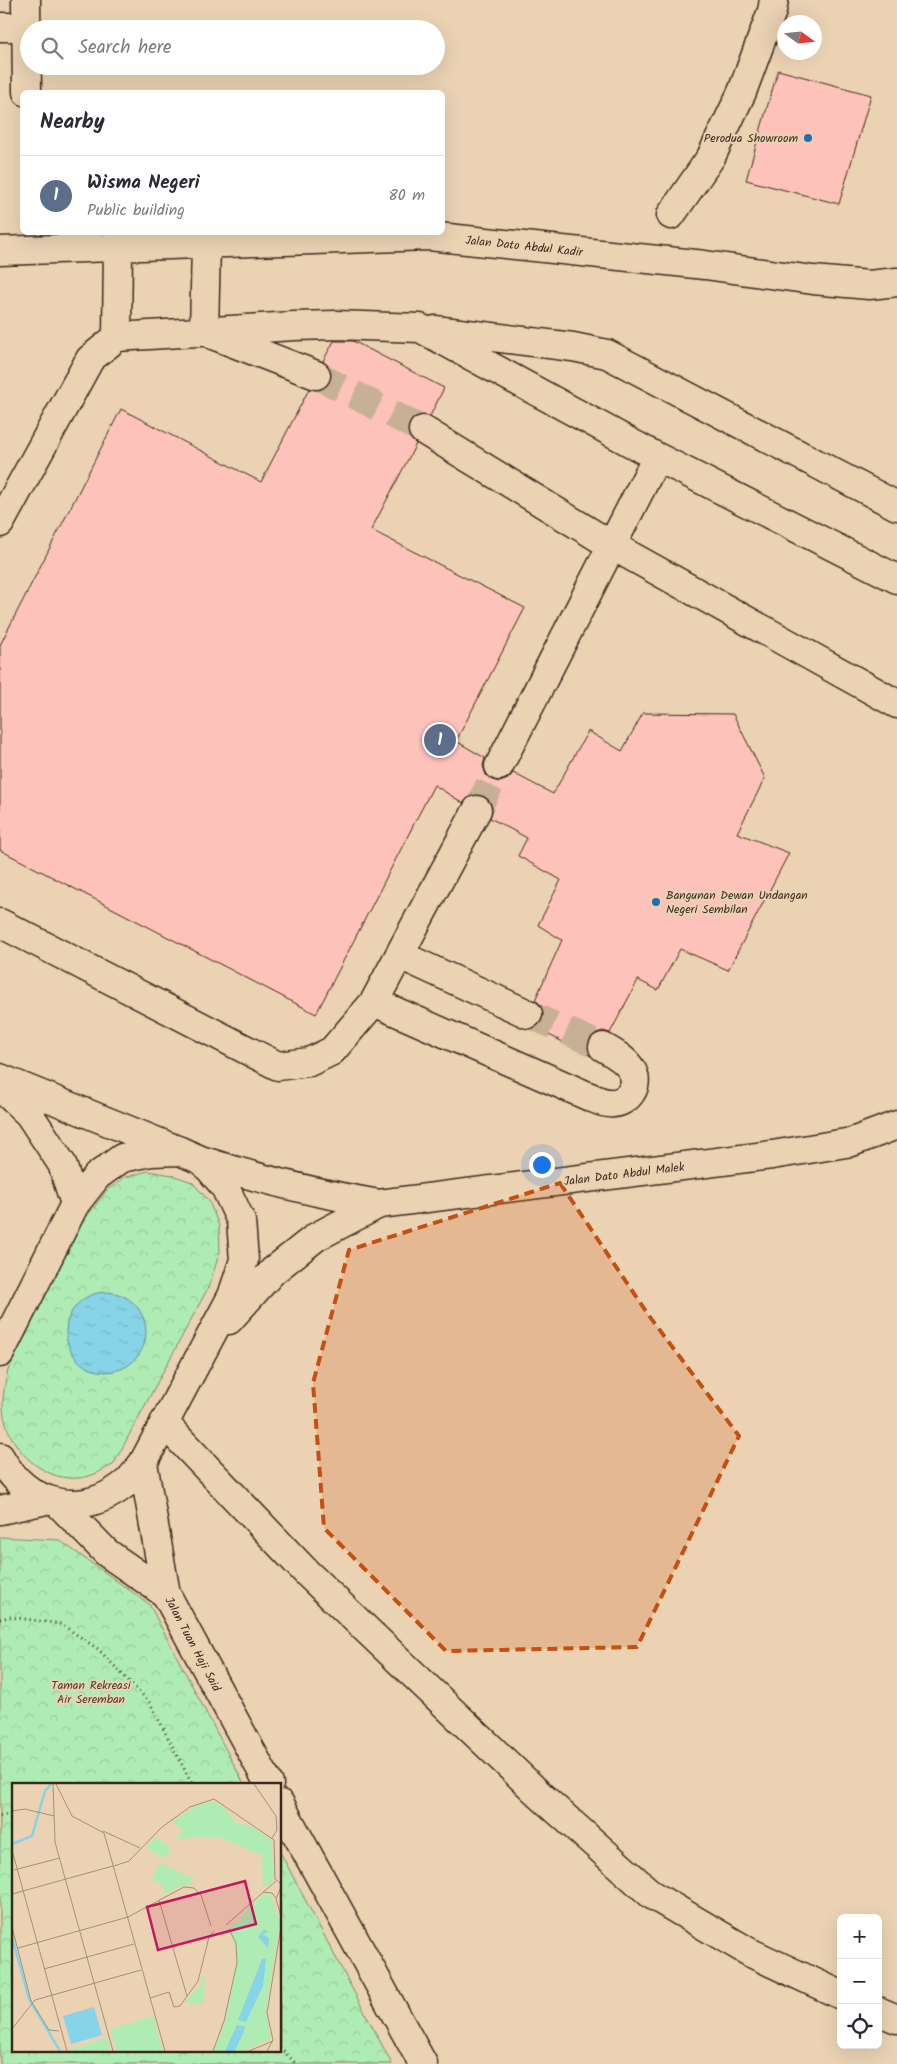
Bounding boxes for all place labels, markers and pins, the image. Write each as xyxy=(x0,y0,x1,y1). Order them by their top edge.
place label: Perodua Showroom xyxy=(704,129,798,148)
marker: Perodua Showroom xyxy=(802,132,814,144)
pin: 1 xyxy=(424,721,456,759)
place label: Bangunan Dewan Undangan Negeri Sembilan xyxy=(666,886,808,919)
marker: Bangunan Dewan Undangan Negeri Sembilan xyxy=(650,896,662,908)

